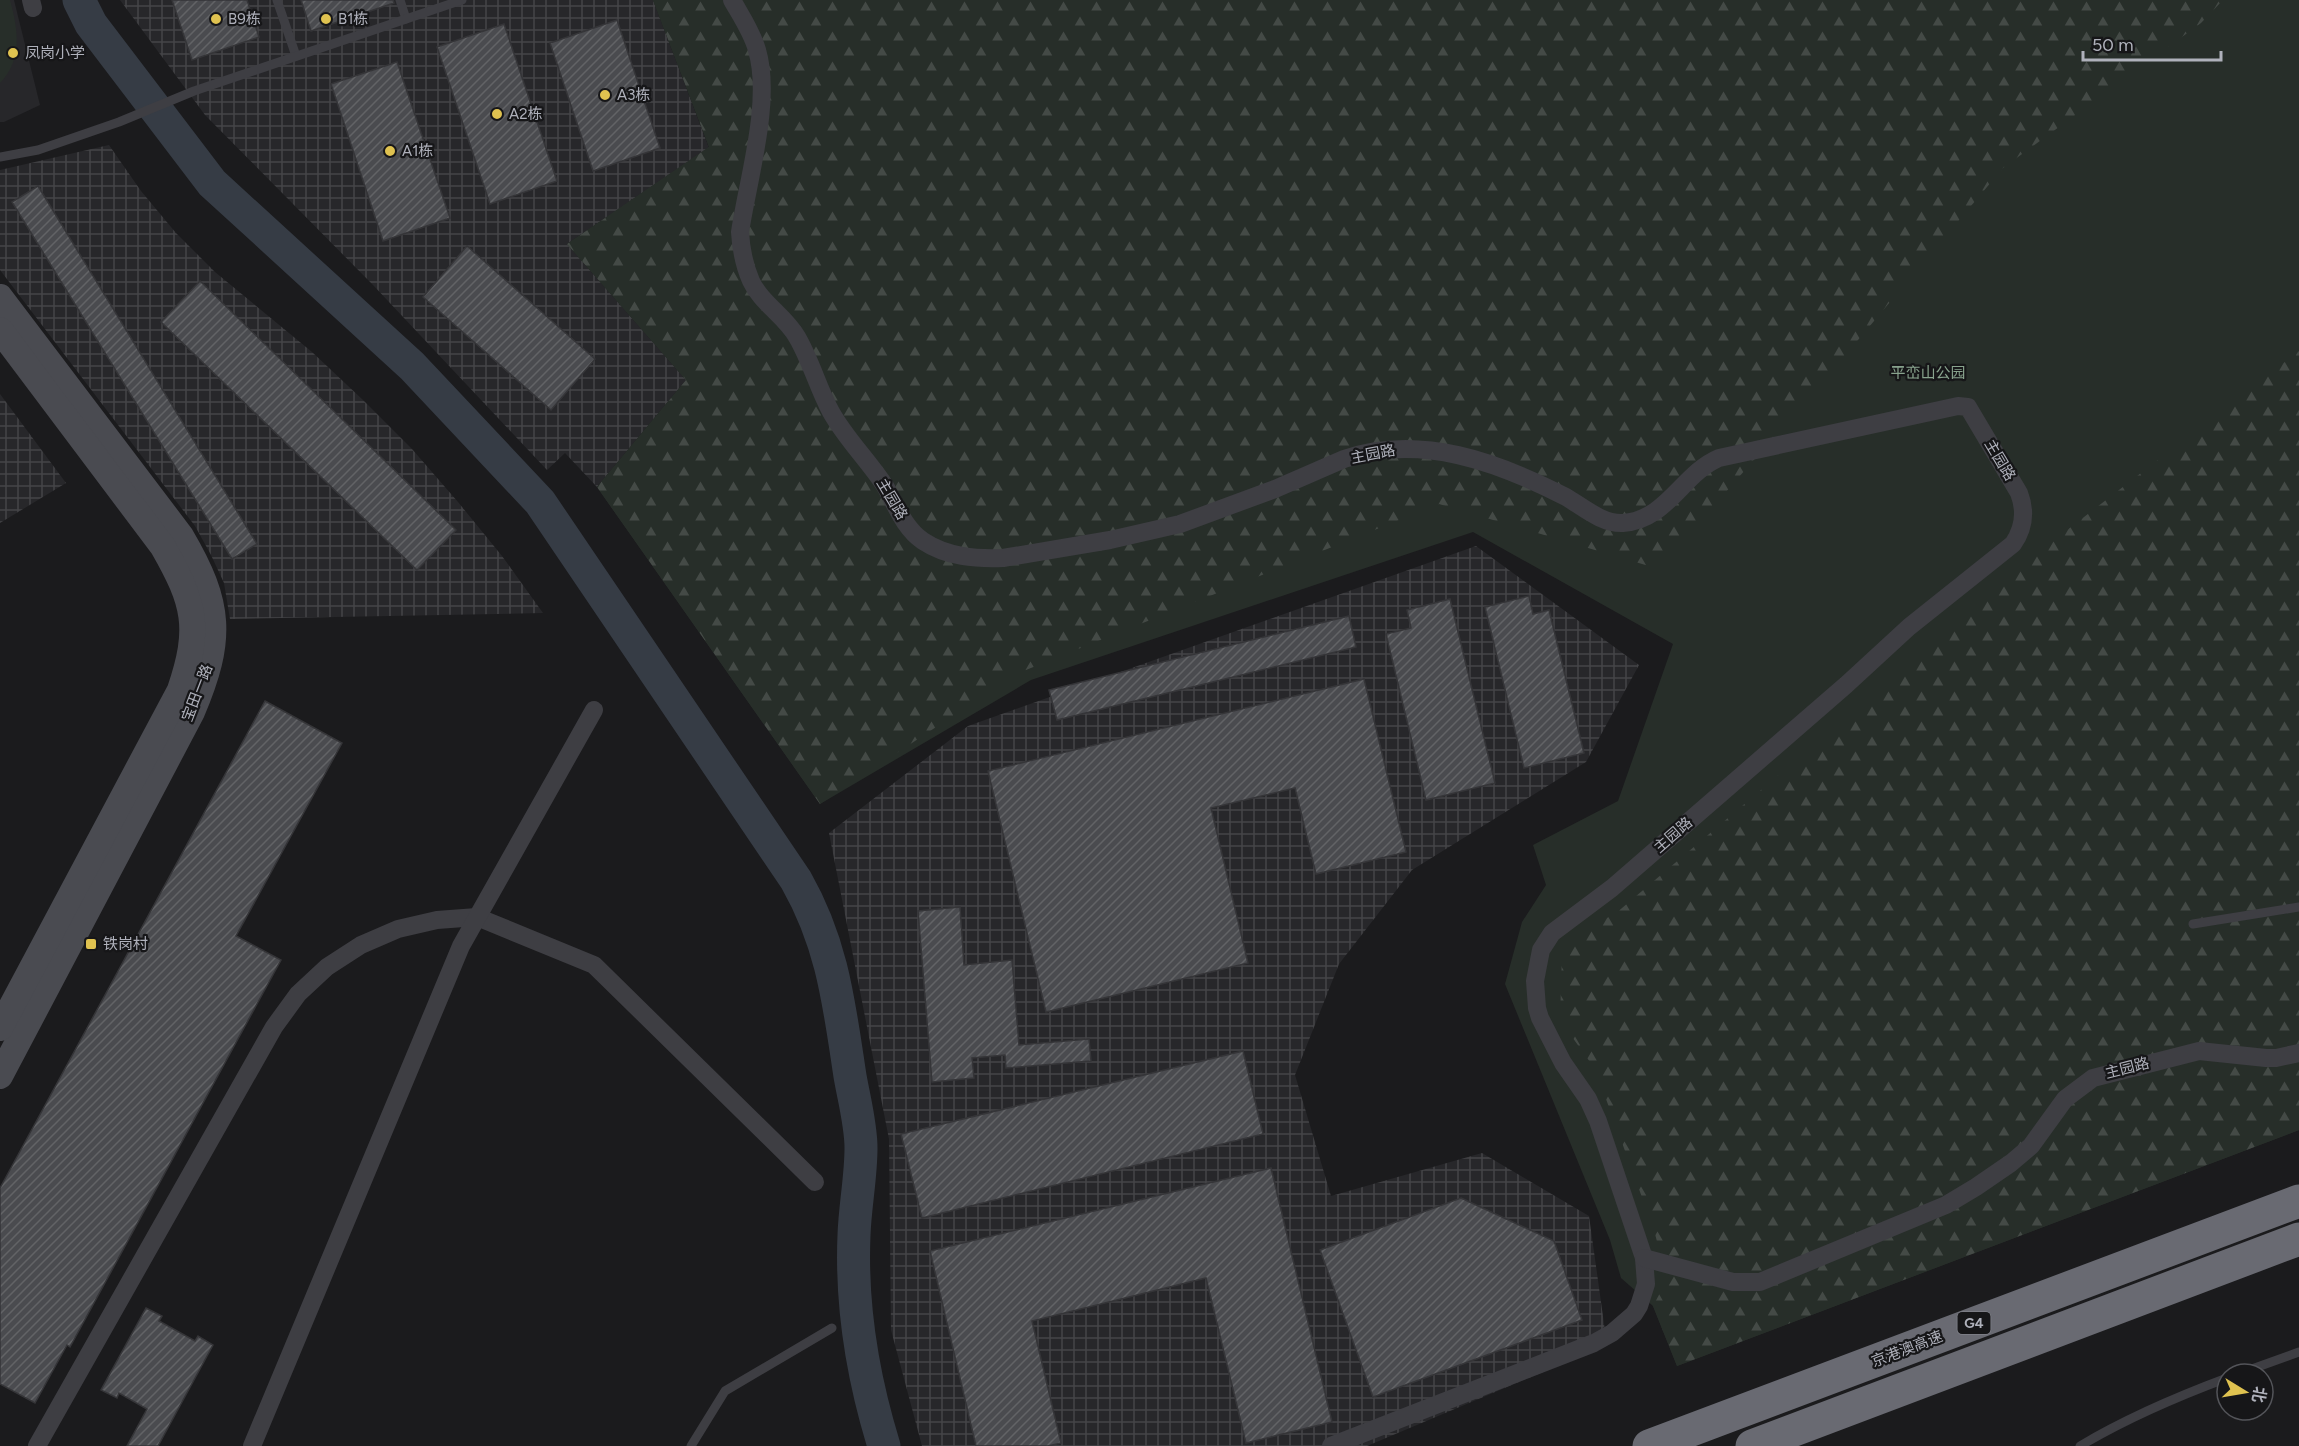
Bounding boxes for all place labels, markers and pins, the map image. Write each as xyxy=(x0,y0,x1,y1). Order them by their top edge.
place label: B9栋 xyxy=(228,10,261,28)
place label: B1栋 xyxy=(338,10,368,28)
marker: B9栋 xyxy=(209,12,223,26)
marker: B1栋 xyxy=(319,12,333,26)
place label: 凤岗小学 xyxy=(25,44,85,62)
marker: 凤岗小学 xyxy=(6,46,20,60)
place label: A3栋 xyxy=(617,86,650,104)
marker: A3栋 xyxy=(598,88,612,102)
place label: A2栋 xyxy=(509,105,543,123)
marker: A2栋 xyxy=(490,107,504,121)
place label: A1栋 xyxy=(402,142,433,160)
marker: A1栋 xyxy=(383,144,397,158)
place label: 铁岗村 xyxy=(103,935,148,953)
marker: 铁岗村 xyxy=(84,937,98,951)

